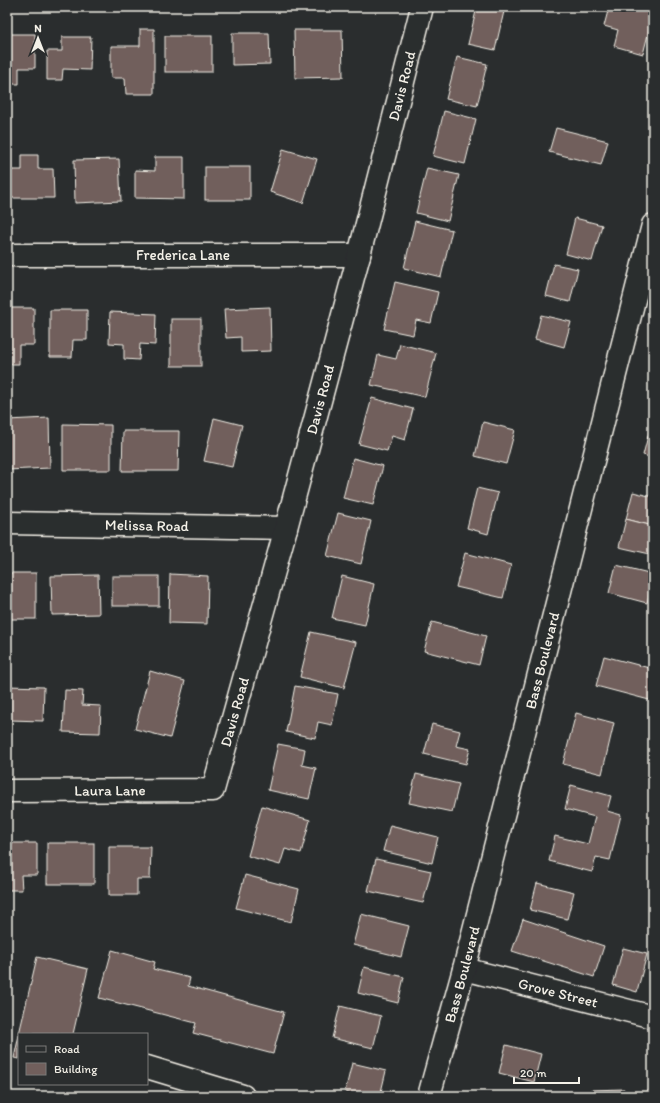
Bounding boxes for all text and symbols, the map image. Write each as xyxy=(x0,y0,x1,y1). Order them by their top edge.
north arrow xyxy=(18,18,58,58)
text: N xyxy=(34,22,42,35)
street label: Davis Road xyxy=(384,49,419,123)
street label: Frederica Lane xyxy=(136,246,230,264)
street label: Davis Road xyxy=(302,363,338,436)
street label: Melissa Road xyxy=(105,516,190,535)
street label: Bass Boulevard xyxy=(521,610,563,711)
street label: Davis Road xyxy=(216,675,253,749)
street label: Laura Lane xyxy=(74,781,146,800)
street label: Bass Boulevard xyxy=(441,924,484,1025)
street label: Grove Street xyxy=(516,974,600,1012)
legend xyxy=(18,1033,148,1085)
text: Road xyxy=(54,1042,80,1056)
scale bar xyxy=(514,1059,579,1085)
text: Building xyxy=(54,1062,98,1076)
text: 20 m xyxy=(520,1066,547,1080)

